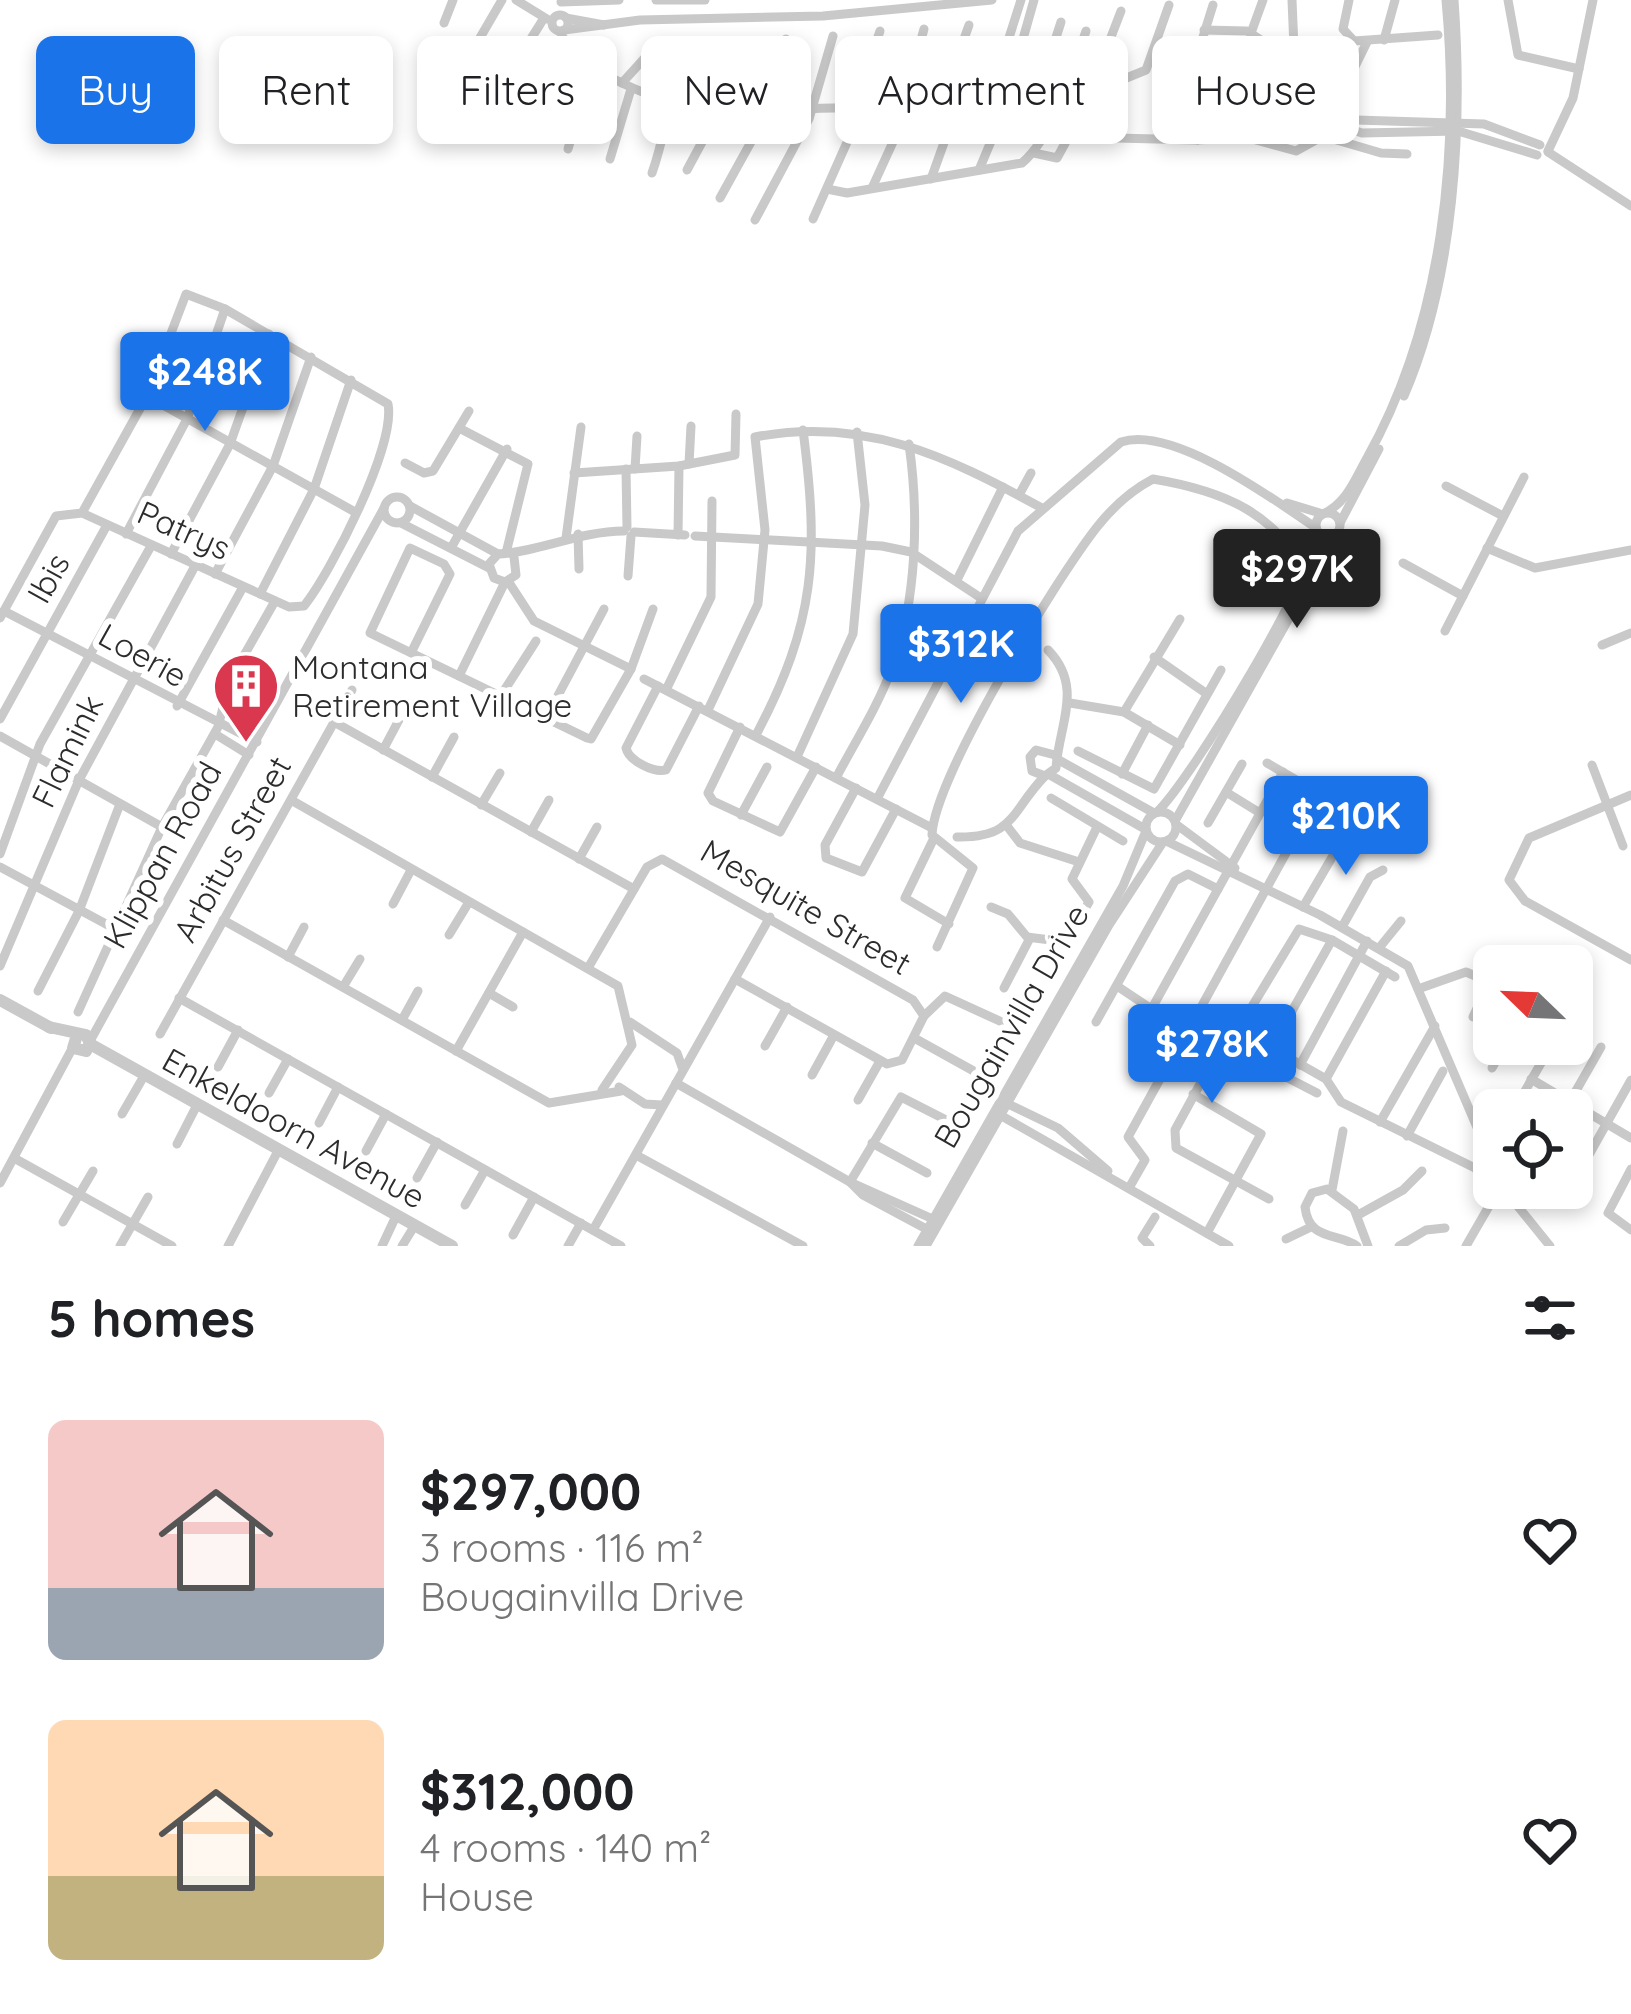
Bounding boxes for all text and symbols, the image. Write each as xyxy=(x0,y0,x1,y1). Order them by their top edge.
chip: Buy xyxy=(36,36,195,144)
chip: Rent xyxy=(219,36,393,144)
chip: Filters xyxy=(417,36,617,144)
chip: New xyxy=(641,36,811,144)
chip: Apartment xyxy=(835,36,1128,144)
chip: House xyxy=(1152,36,1359,144)
pin: $248K xyxy=(121,332,289,434)
text: $248K xyxy=(147,346,263,395)
street label: Patrys xyxy=(131,491,237,568)
pin: $297K xyxy=(1213,529,1381,631)
text: $297K xyxy=(1240,543,1354,592)
street label: Ibis xyxy=(17,546,78,610)
pin: $312K xyxy=(877,604,1045,706)
street label: Loerie xyxy=(92,614,195,695)
text: $312K xyxy=(907,618,1015,667)
place label: Montana Retirement Village xyxy=(292,646,572,725)
building icon: Montana Retirement Village xyxy=(211,651,281,745)
street label: Flamink xyxy=(22,688,111,814)
street label: Arbitus Street xyxy=(164,749,299,949)
street label: Klippan Road xyxy=(93,754,230,955)
pin: $210K xyxy=(1262,776,1430,878)
text: $210K xyxy=(1291,790,1401,839)
street label: Mesquite Street xyxy=(694,830,919,983)
street label: Bougainvilla Drive xyxy=(924,897,1097,1155)
north arrow xyxy=(1473,945,1593,1065)
map controls xyxy=(1473,945,1593,1209)
pin: $278K xyxy=(1128,1004,1296,1106)
text: $278K xyxy=(1155,1018,1269,1067)
street label: Enkeldoorn Avenue xyxy=(156,1038,433,1217)
button: locate xyxy=(1473,1089,1593,1209)
icon: filters xyxy=(1517,1285,1583,1351)
text: 5 homes xyxy=(48,1286,255,1350)
text: $297,000 xyxy=(420,1459,641,1523)
icon: home xyxy=(144,1468,288,1612)
icon: heart xyxy=(1517,1507,1583,1573)
text: 3 rooms · 116 m² xyxy=(420,1523,704,1572)
text: Bougainvilla Drive xyxy=(420,1572,744,1621)
text: $312,000 xyxy=(420,1759,635,1823)
icon: home xyxy=(144,1768,288,1912)
icon: heart xyxy=(1517,1807,1583,1873)
text: 4 rooms · 140 m² xyxy=(420,1823,711,1872)
text: House xyxy=(420,1872,534,1921)

